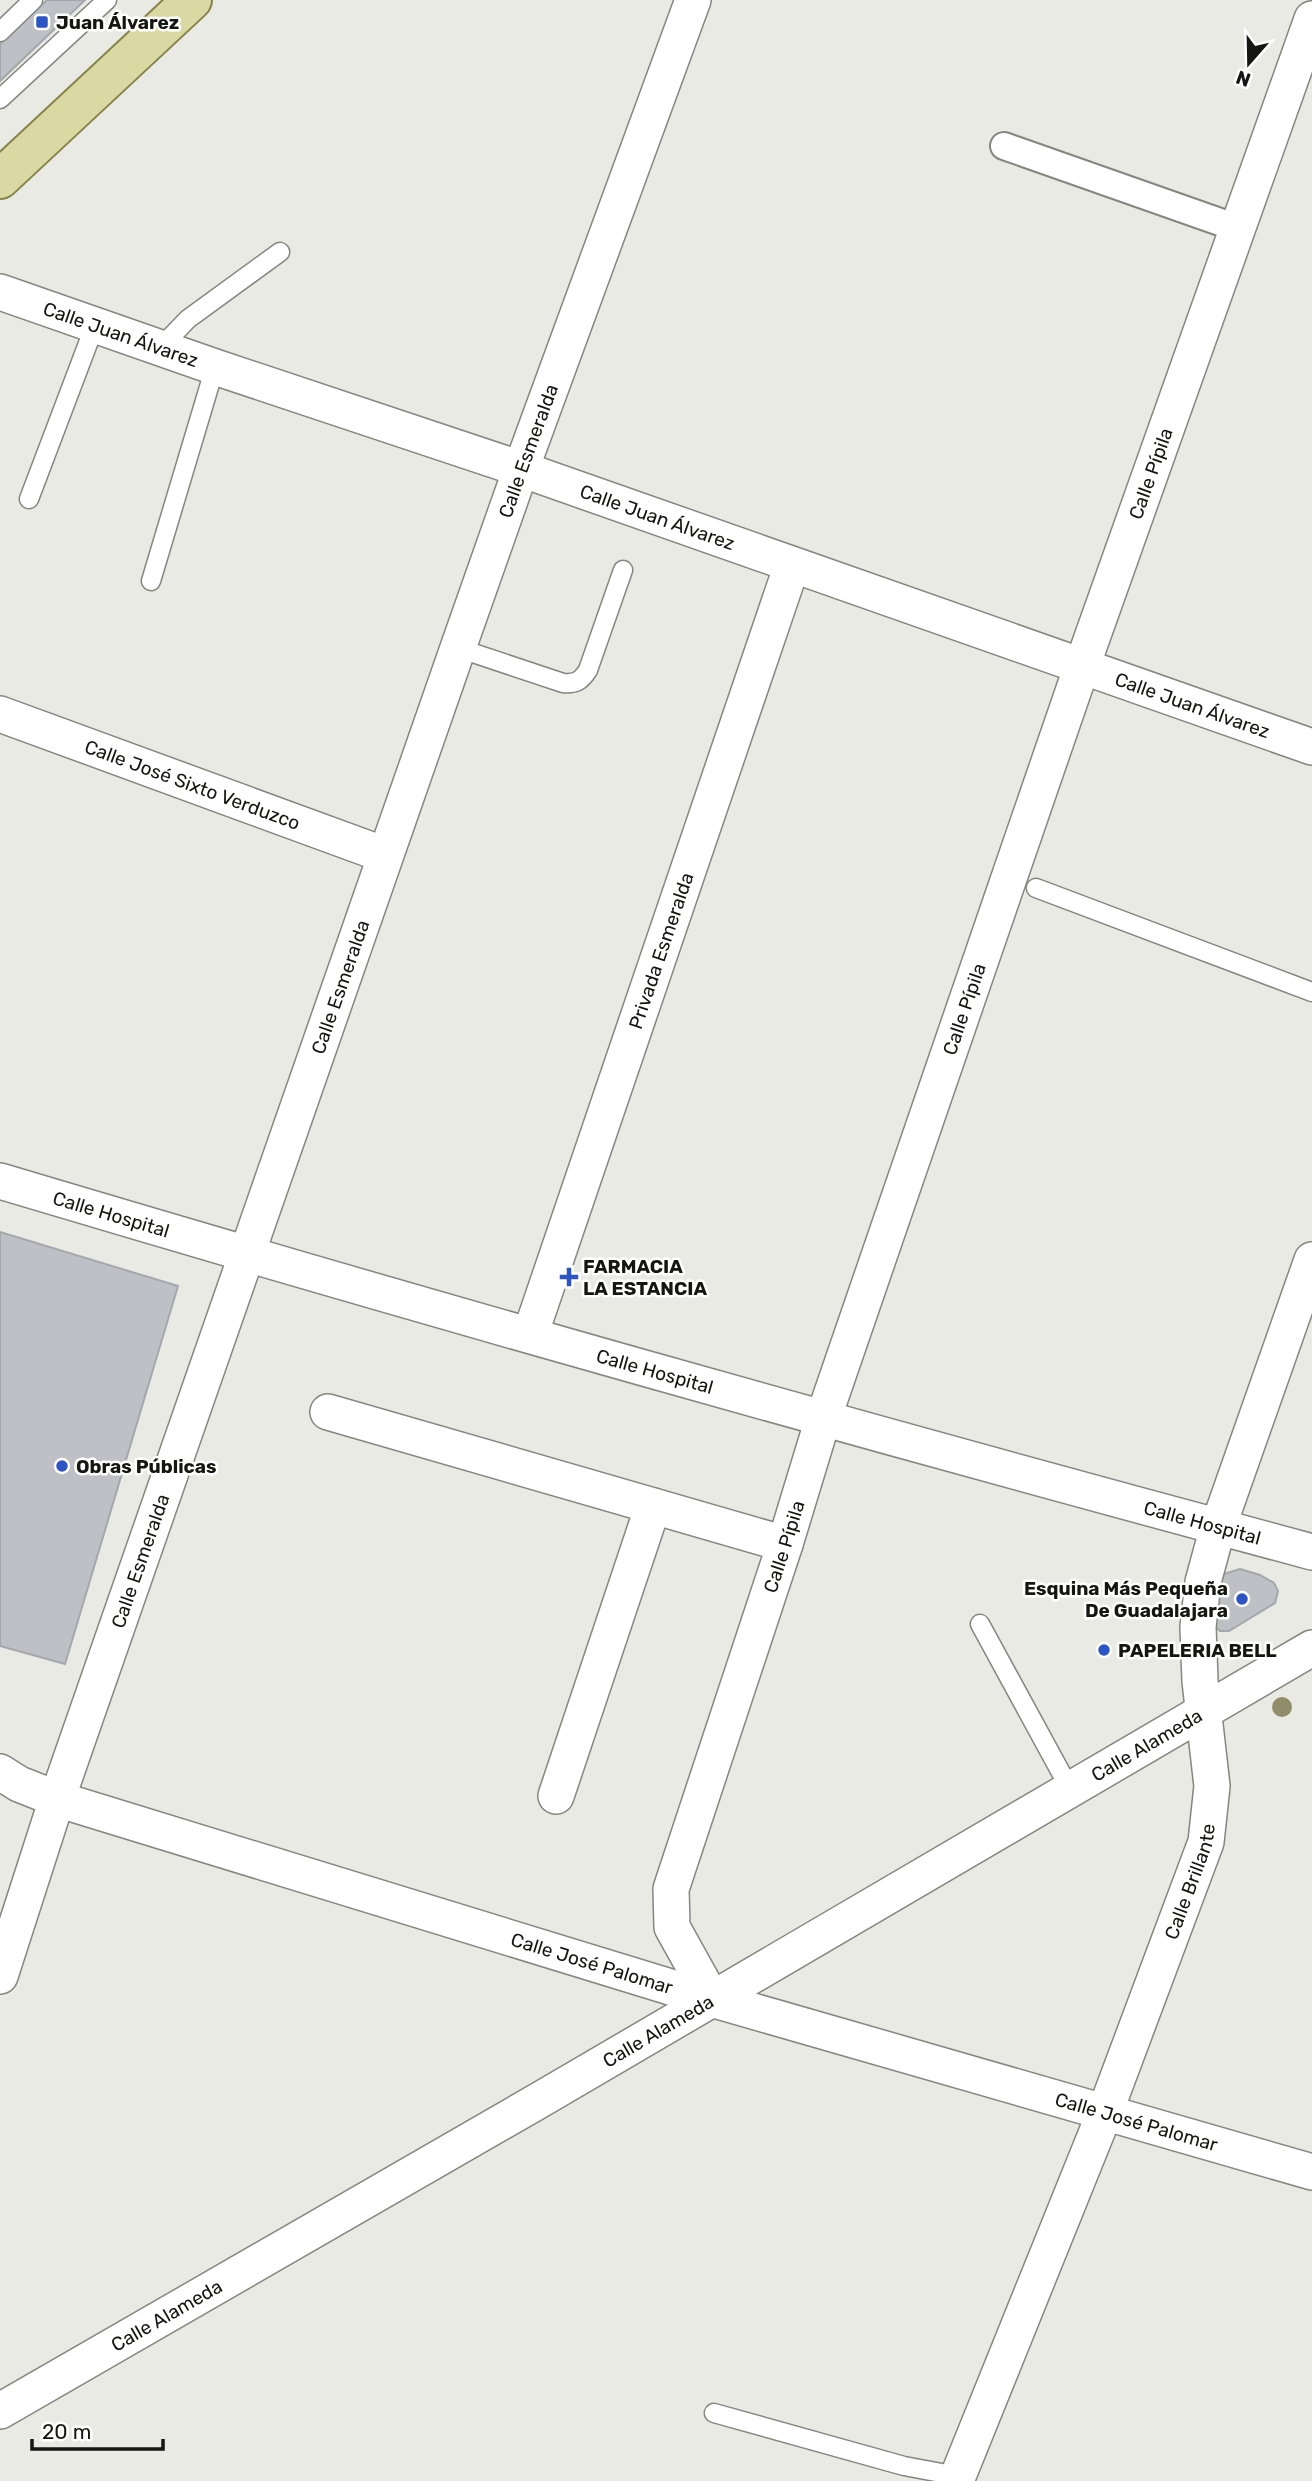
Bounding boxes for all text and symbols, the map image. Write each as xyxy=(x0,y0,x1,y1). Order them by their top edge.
place label: Juan Álvarez xyxy=(56,11,179,34)
marker: Juan Álvarez xyxy=(34,14,50,30)
north arrow xyxy=(1214,28,1284,98)
text: N xyxy=(1233,65,1254,92)
street label: Calle Juan Álvarez xyxy=(40,297,201,372)
street label: Calle Esmeralda xyxy=(493,381,563,521)
street label: Calle Pípila xyxy=(1124,425,1177,522)
street label: Calle Juan Álvarez xyxy=(577,479,738,555)
street label: Calle Juan Álvarez xyxy=(1112,667,1273,743)
street label: Calle José Sixto Verduzco xyxy=(82,735,303,834)
street label: Privada Esmeralda xyxy=(623,869,698,1032)
street label: Calle Esmeralda xyxy=(306,917,374,1057)
street label: Calle Pípila xyxy=(938,960,990,1058)
street label: Calle Hospital xyxy=(50,1186,172,1242)
place label: FARMACIA LA ESTANCIA xyxy=(583,1255,707,1300)
marker: FARMACIA LA ESTANCIA xyxy=(561,1269,577,1285)
street label: Calle Hospital xyxy=(594,1344,716,1399)
place label: Obras Públicas xyxy=(76,1455,217,1478)
marker: Obras Públicas xyxy=(54,1458,70,1474)
street label: Calle Esmeralda xyxy=(106,1491,174,1631)
street label: Calle Hospital xyxy=(1141,1496,1264,1549)
street label: Calle Pípila xyxy=(758,1498,809,1596)
place label: Esquina Más Pequeña De Guadalajara xyxy=(1024,1577,1228,1622)
marker: Esquina Más Pequeña De Guadalajara xyxy=(1234,1591,1250,1607)
place label: PAPELERIA BELL xyxy=(1118,1639,1277,1662)
marker: PAPELERIA BELL xyxy=(1096,1642,1112,1658)
street label: Calle Alameda xyxy=(1087,1704,1206,1786)
street label: Calle Brillante xyxy=(1159,1822,1219,1942)
street label: Calle José Palomar xyxy=(508,1927,677,1999)
street label: Calle Alameda xyxy=(599,1989,718,2072)
street label: Calle José Palomar xyxy=(1052,2087,1221,2156)
street label: Calle Alameda xyxy=(107,2274,226,2356)
scale bar xyxy=(32,2408,163,2452)
text: 20 m xyxy=(42,2419,91,2444)

